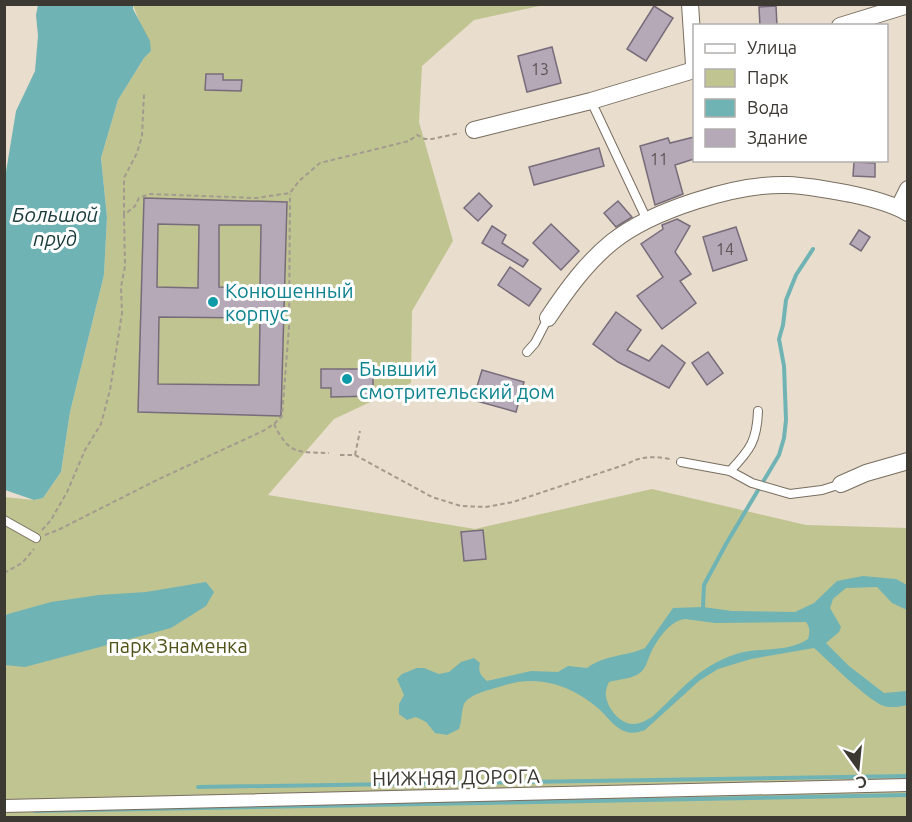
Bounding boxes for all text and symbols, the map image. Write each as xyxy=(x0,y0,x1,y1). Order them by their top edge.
legend xyxy=(693,24,888,162)
text: Улица xyxy=(747,37,797,57)
house number: 13 xyxy=(531,60,549,78)
text: Парк xyxy=(747,67,788,87)
text: Вода xyxy=(747,97,789,117)
text: Здание xyxy=(747,127,808,147)
house number: 11 xyxy=(650,150,668,168)
water label: Большой пруд xyxy=(12,202,98,250)
house number: 14 xyxy=(716,240,734,258)
place label: Конюшенный корпус xyxy=(225,279,354,325)
marker: Конюшенный корпус xyxy=(206,295,220,309)
place label: Бывший смотрительский дом xyxy=(359,357,555,403)
marker: Бывший смотрительский дом xyxy=(340,372,354,386)
park label: парк Знаменка xyxy=(108,634,248,657)
north arrow xyxy=(828,738,888,798)
street label: НИЖНЯЯ ДОРОГА xyxy=(372,764,540,790)
text: С xyxy=(855,772,869,793)

